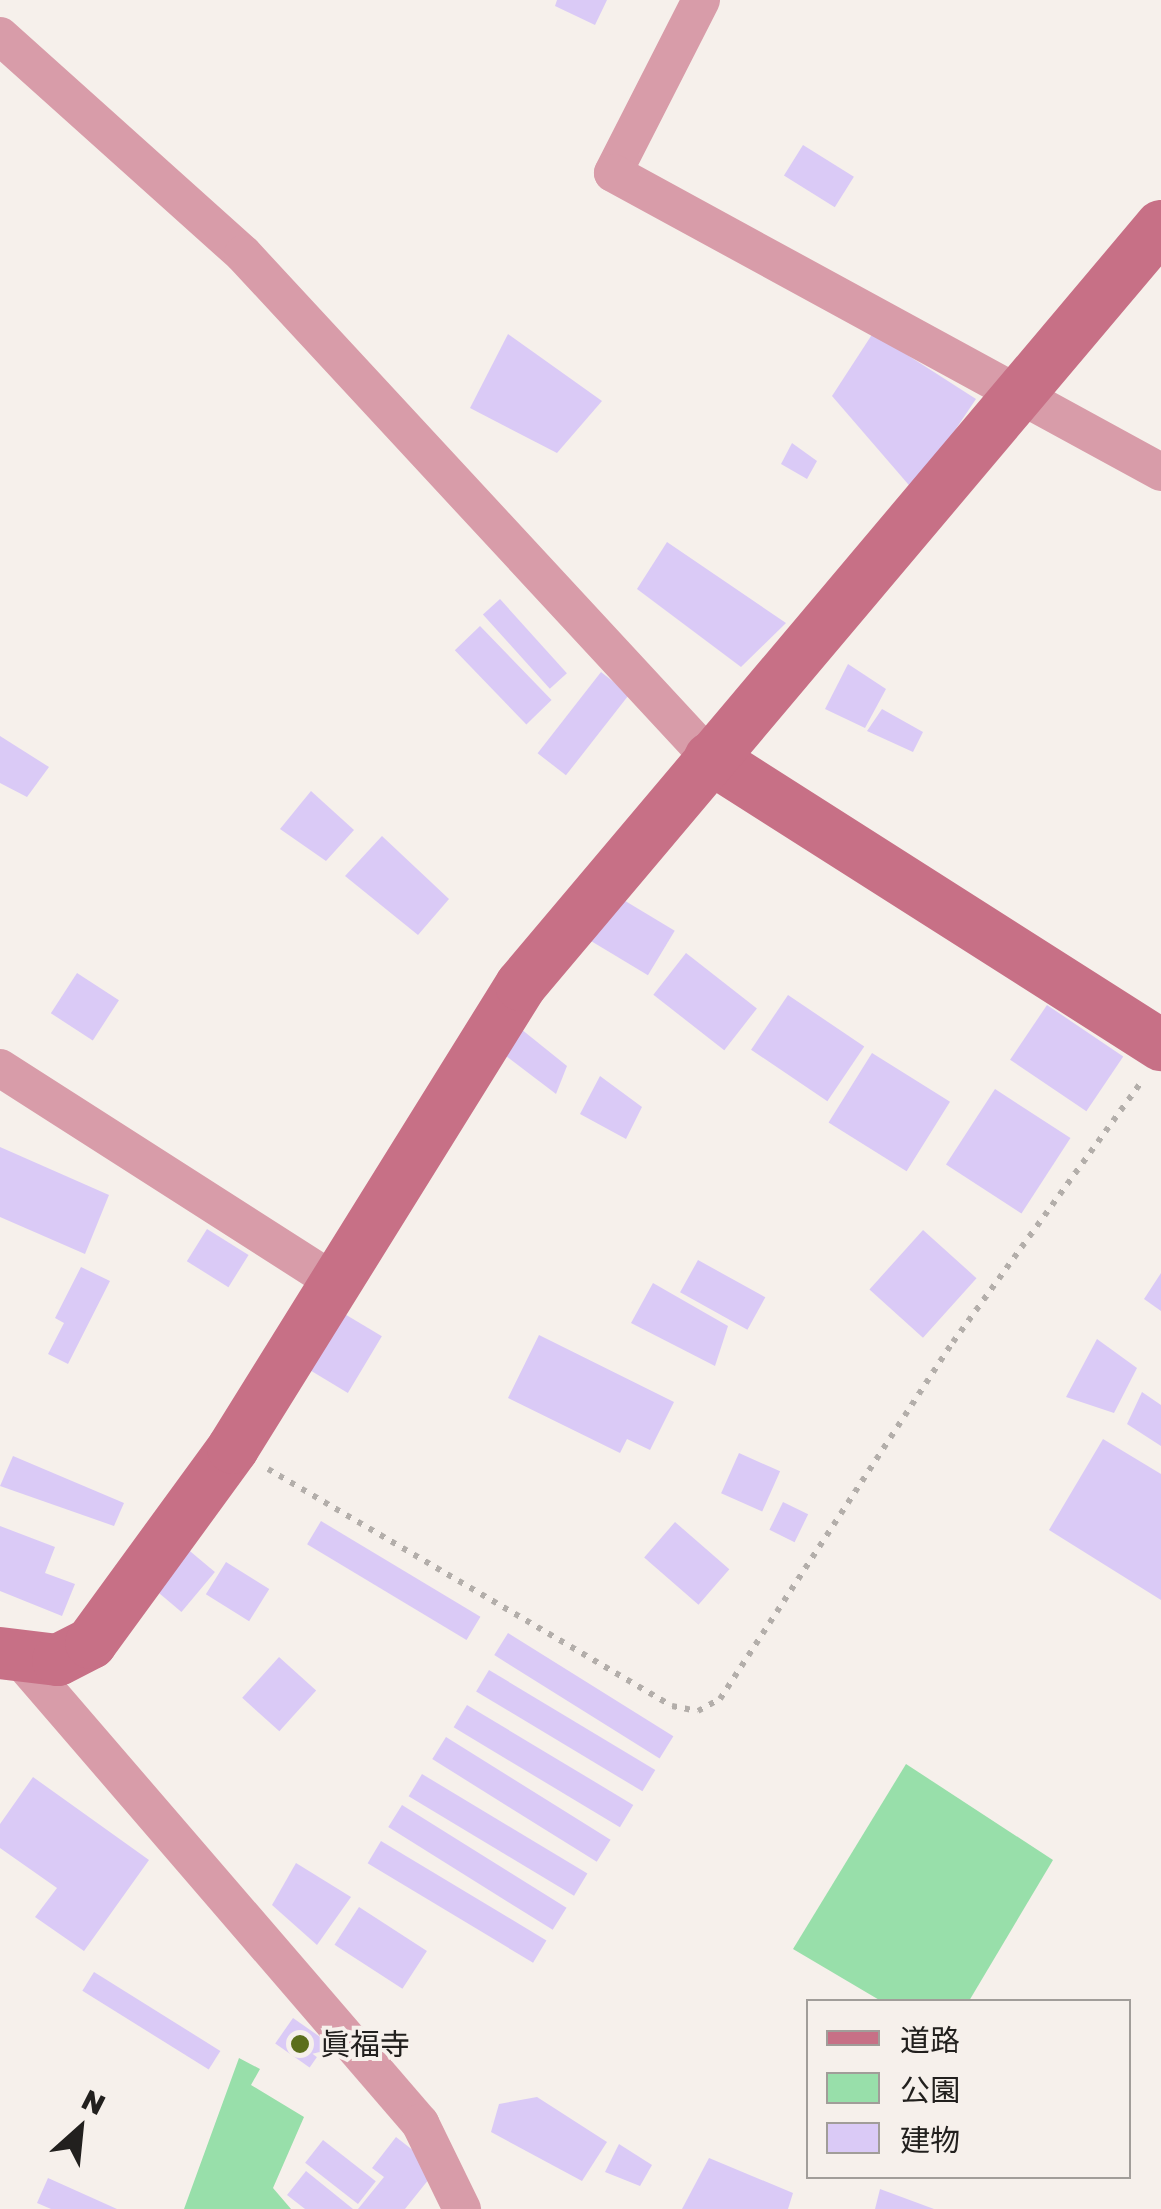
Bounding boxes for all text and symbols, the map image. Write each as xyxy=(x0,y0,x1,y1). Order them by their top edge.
legend xyxy=(806,1999,1131,2179)
text: 道路 xyxy=(900,2022,960,2058)
place label: 眞福寺 xyxy=(320,2026,410,2062)
marker: 眞福寺 xyxy=(289,2033,311,2055)
text: 公園 xyxy=(900,2072,960,2108)
north arrow xyxy=(30,2079,130,2179)
text: N xyxy=(77,2082,111,2121)
text: 建物 xyxy=(900,2122,960,2158)

